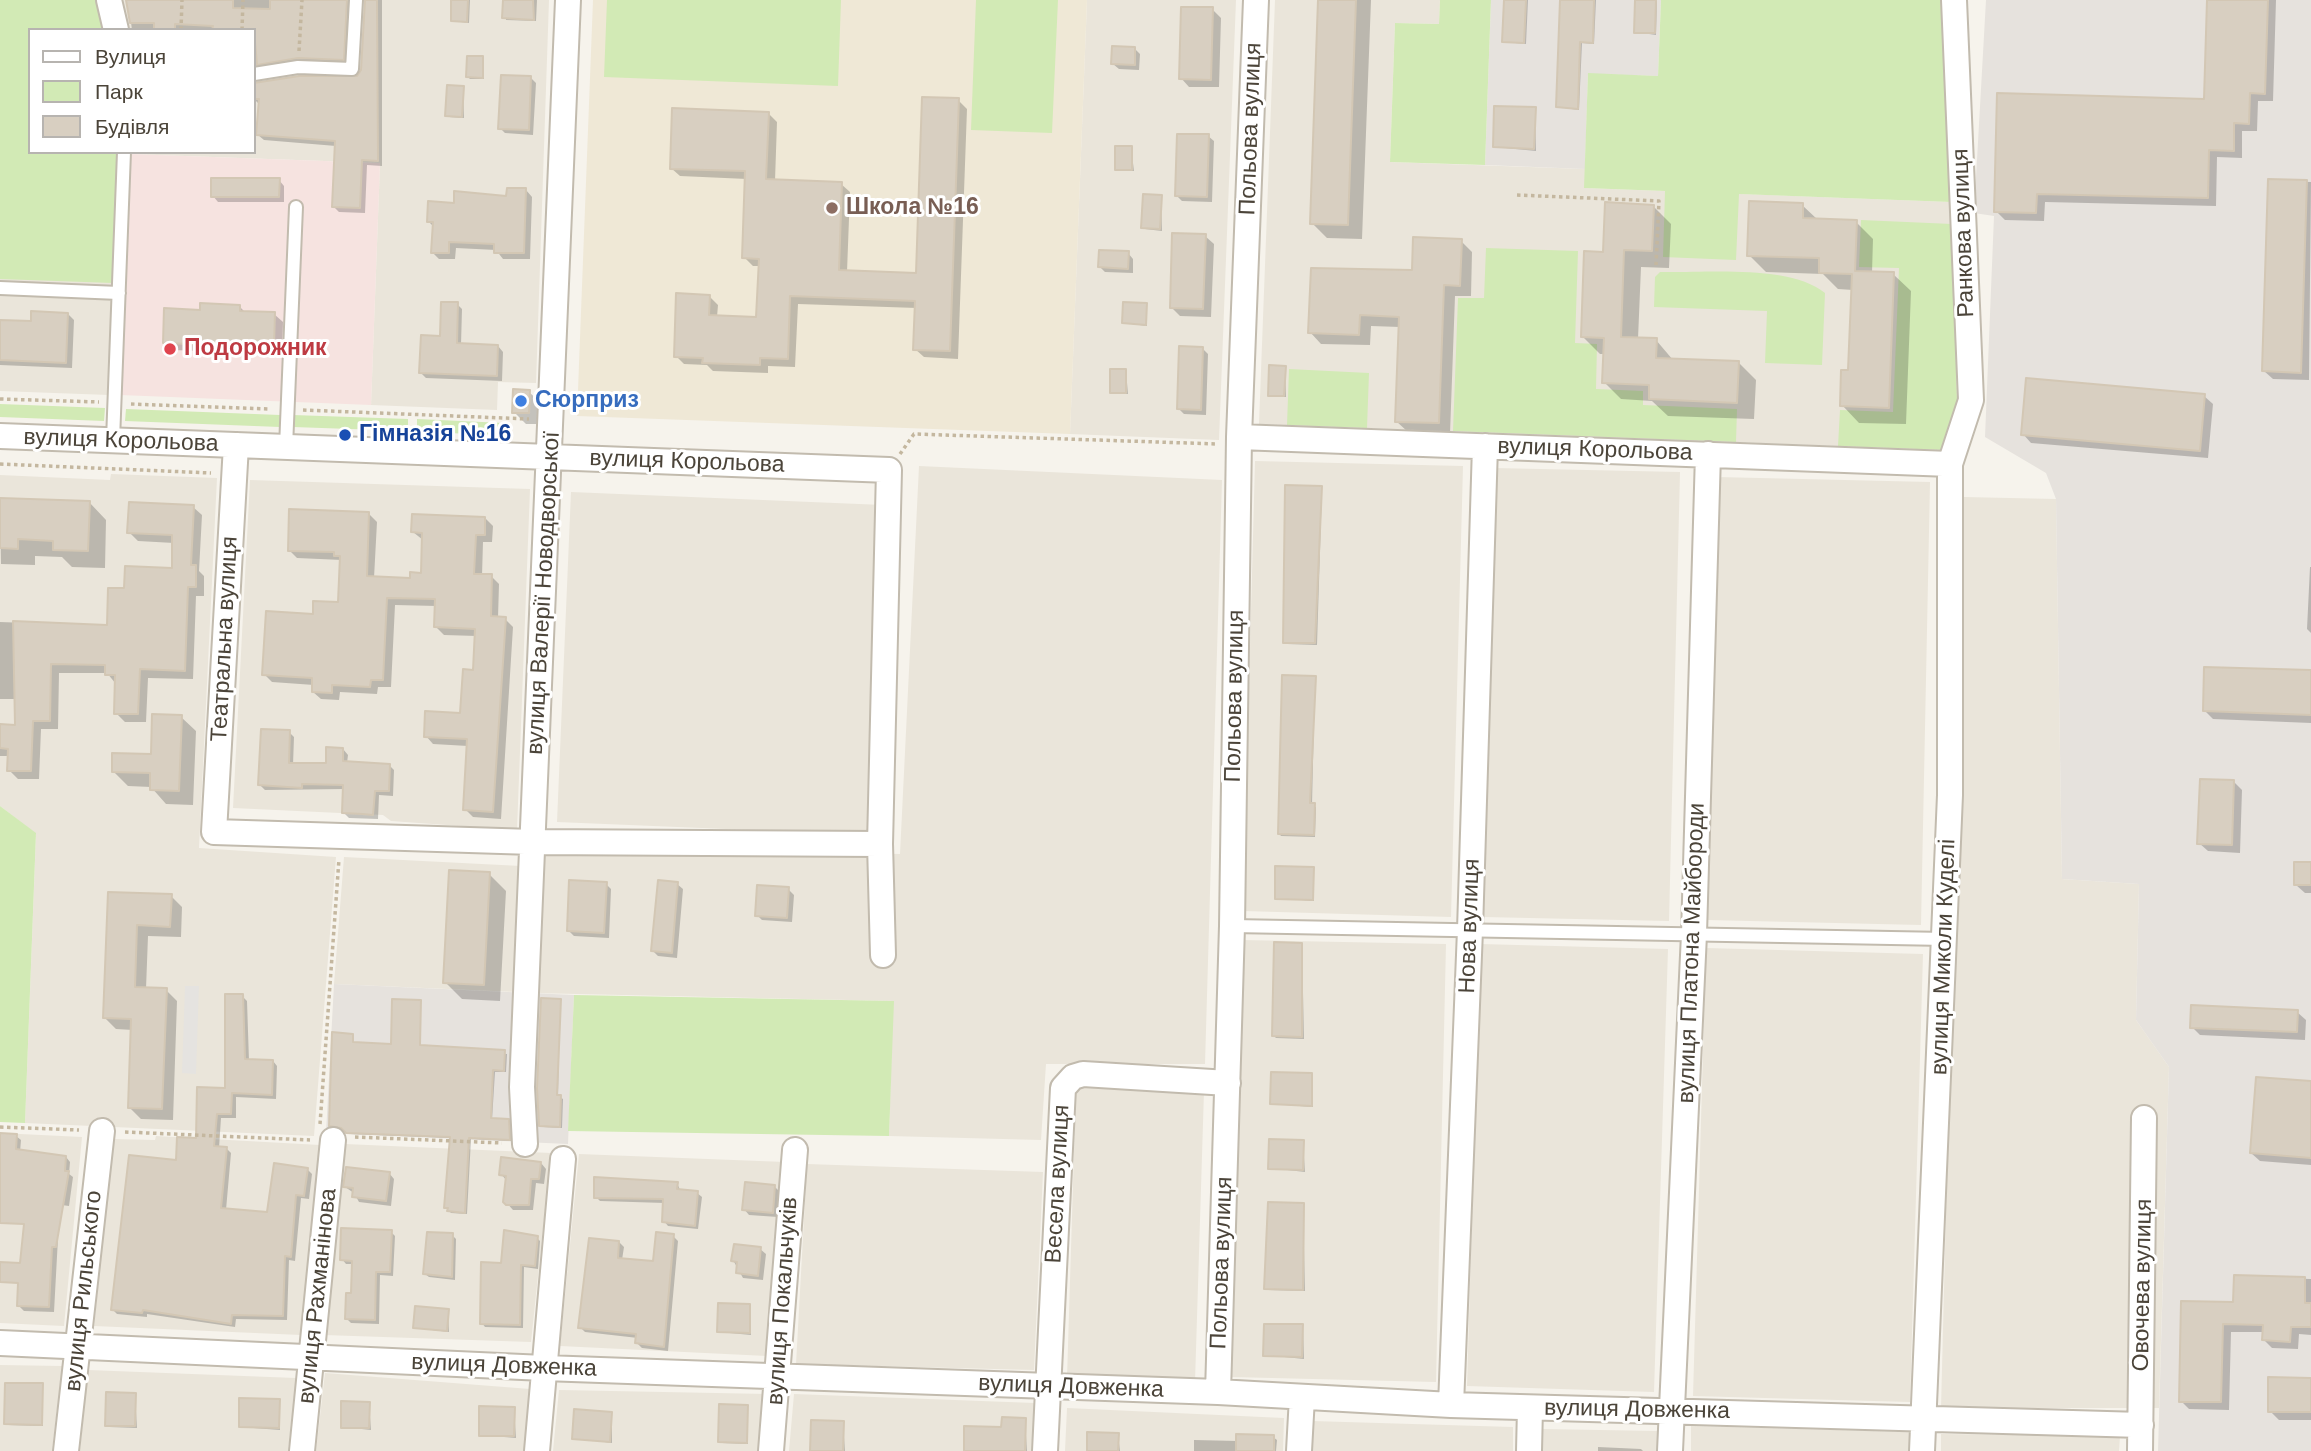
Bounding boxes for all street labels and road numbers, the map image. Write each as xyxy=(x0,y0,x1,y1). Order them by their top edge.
street label: Польова вулиця xyxy=(1234,42,1268,216)
street label: Ранкова вулиця xyxy=(1947,148,1981,318)
street label: вулиця Корольова xyxy=(23,424,219,458)
street label: вулиця Валерії Новодворської xyxy=(522,431,566,755)
street label: вулиця Корольова xyxy=(1497,433,1693,467)
street label: вулиця Корольова xyxy=(589,445,785,479)
street label: Театральна вулиця xyxy=(206,535,244,743)
street label: Польова вулиця xyxy=(1220,609,1250,783)
street label: вулиця Платона Майбороди xyxy=(1673,802,1711,1104)
street label: вулиця Миколи Куделі xyxy=(1926,838,1962,1076)
street label: Нова вулиця xyxy=(1454,858,1486,994)
street label: Весела вулиця xyxy=(1040,1104,1076,1264)
street label: Польова вулиця xyxy=(1205,1176,1239,1350)
street label: вулиця Рахманінова xyxy=(293,1187,343,1405)
street label: вулиця Рильського xyxy=(60,1189,108,1393)
street label: вулиця Покальчуків xyxy=(762,1196,804,1406)
street label: Овочева вулиця xyxy=(2128,1198,2158,1372)
street label: вулиця Довженка xyxy=(411,1349,597,1383)
street label: вулиця Довженка xyxy=(978,1370,1164,1404)
street label: вулиця Довженка xyxy=(1544,1395,1730,1425)

